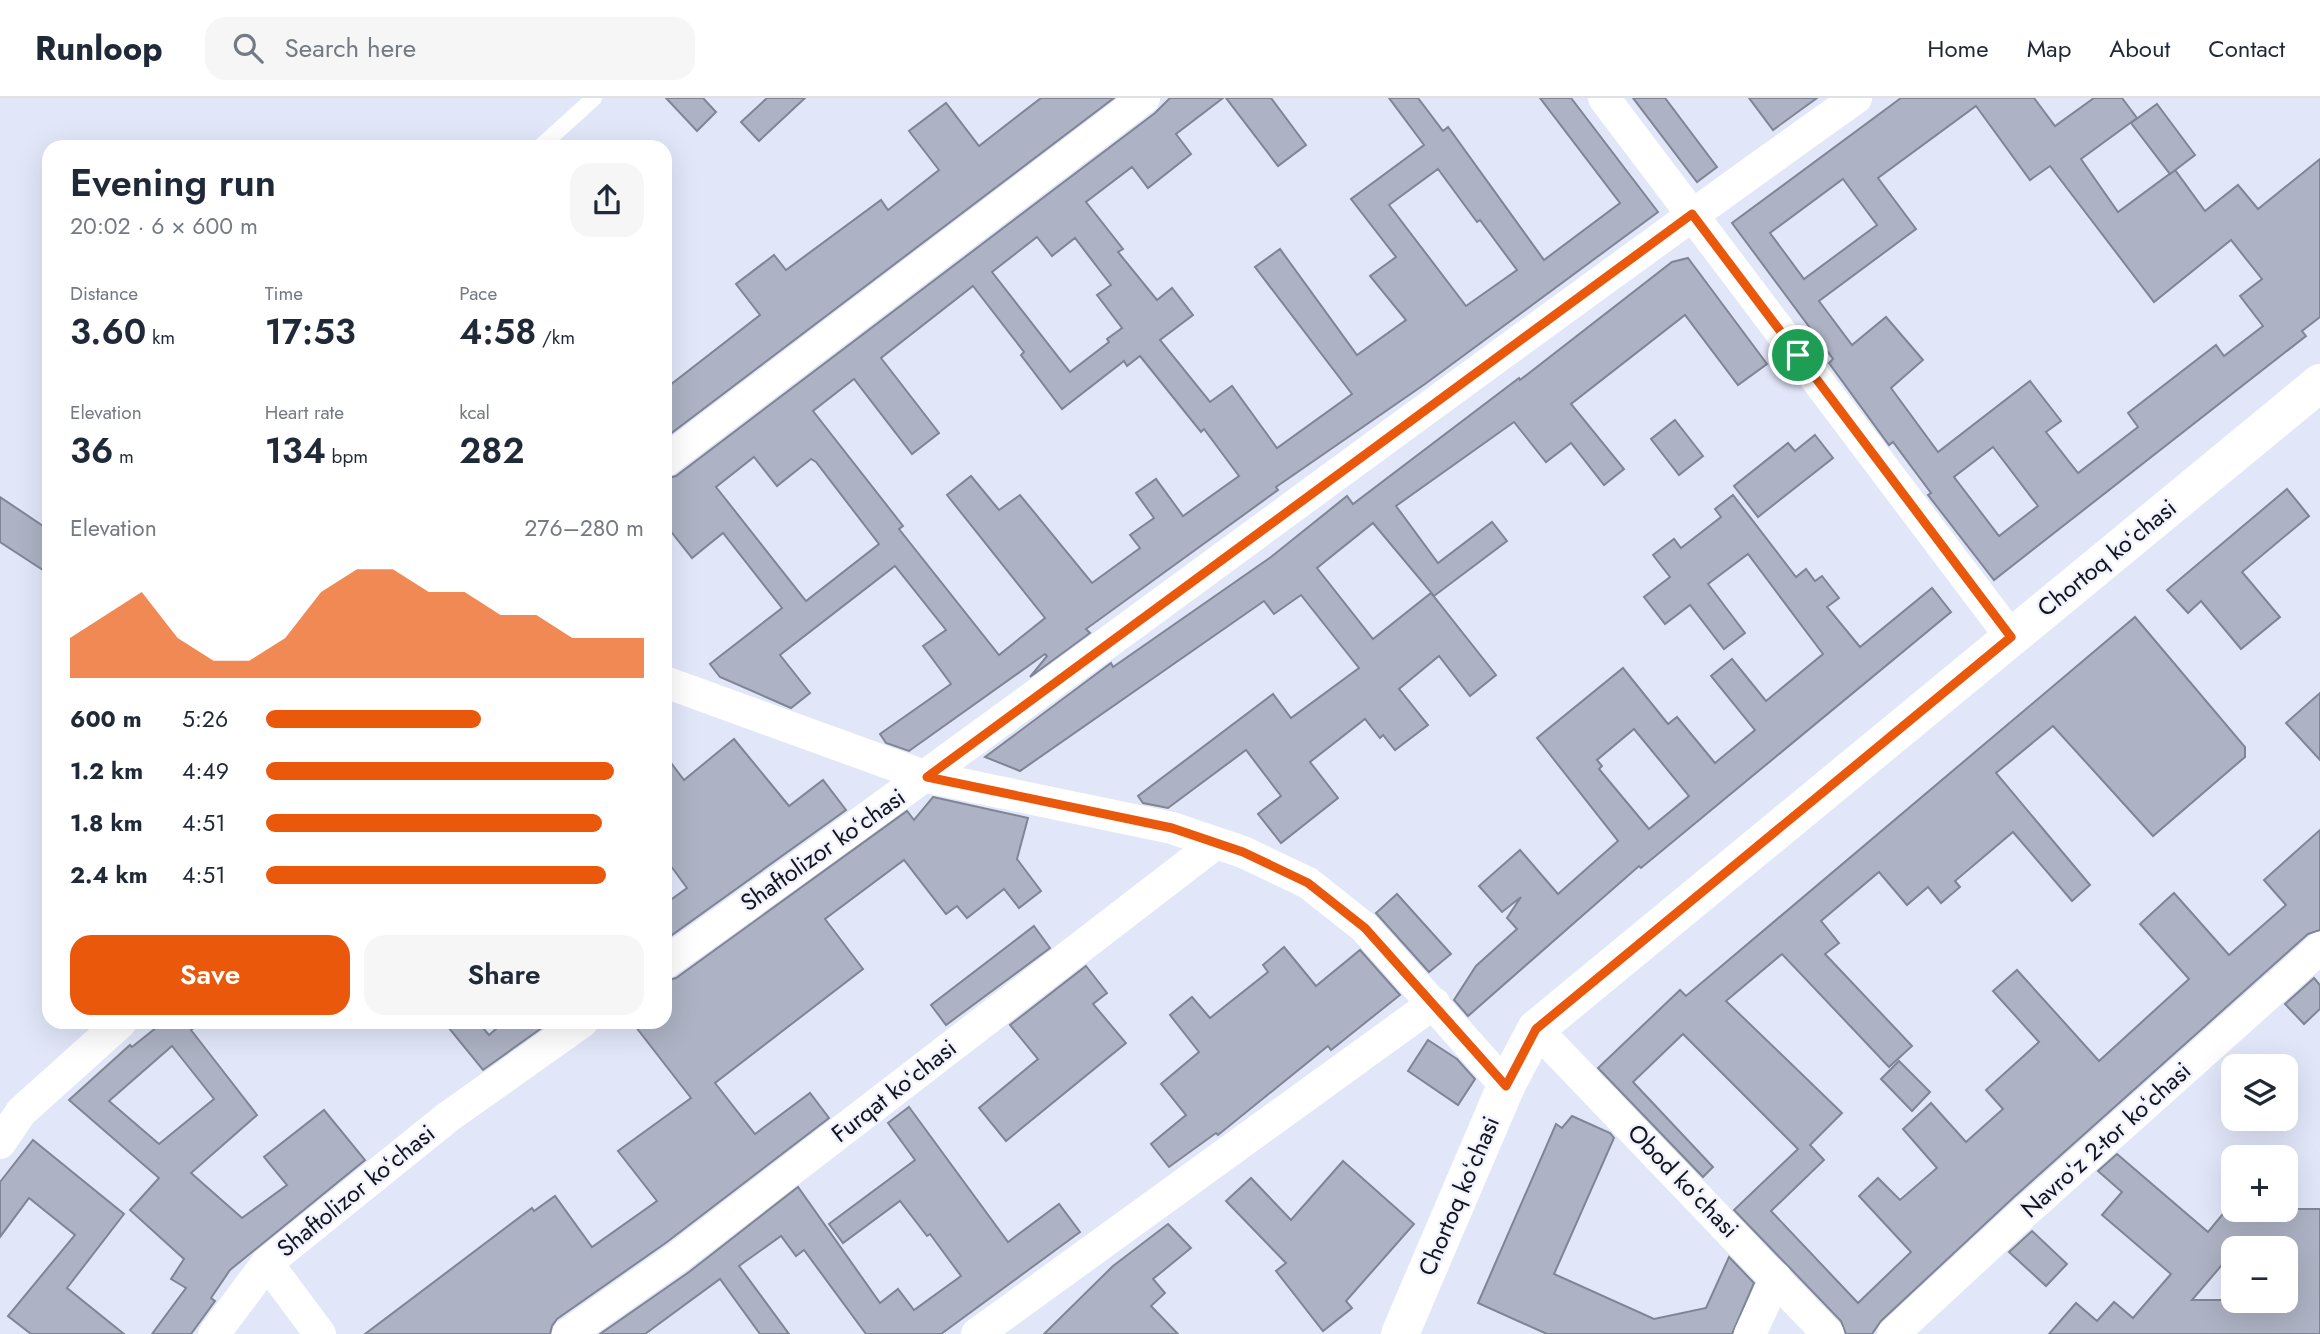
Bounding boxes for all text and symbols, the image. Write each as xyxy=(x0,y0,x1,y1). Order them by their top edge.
search box xyxy=(205,17,695,80)
text: Runloop xyxy=(35,25,163,72)
icon: search xyxy=(229,29,267,67)
text: Search here xyxy=(285,29,416,67)
text: Home xyxy=(1927,31,1989,66)
text: Map xyxy=(2027,31,2071,66)
text: About xyxy=(2109,31,2170,66)
text: Contact xyxy=(2208,31,2285,66)
text: Evening run xyxy=(70,155,276,210)
button: share xyxy=(570,163,644,237)
text: 20:02 · 6 × 600 m xyxy=(70,209,258,243)
text: Distance xyxy=(70,280,138,307)
text: Time xyxy=(265,280,303,307)
text: Pace xyxy=(459,280,497,307)
text: 3.60 xyxy=(70,307,146,357)
text: 17:53 xyxy=(265,307,356,357)
text: 4:58 xyxy=(459,307,536,357)
text: km xyxy=(146,324,175,351)
text: /km xyxy=(536,324,575,351)
pin xyxy=(1768,325,1828,385)
icon: arrive xyxy=(1779,336,1817,374)
text: Elevation xyxy=(70,399,142,426)
text: Heart rate xyxy=(265,399,344,426)
text: kcal xyxy=(459,399,490,426)
text: 36 xyxy=(70,426,113,476)
text: 134 xyxy=(265,426,326,476)
text: 282 xyxy=(459,426,524,476)
text: m xyxy=(113,443,134,470)
text: bpm xyxy=(326,443,368,470)
street label: Chortoq koʻchasi xyxy=(2029,490,2184,625)
text: Elevation xyxy=(70,511,157,545)
text: 276–280 m xyxy=(524,511,644,545)
text: 600 m xyxy=(70,702,142,736)
text: 5:26 xyxy=(182,702,228,736)
text: 1.2 km xyxy=(70,754,143,788)
text: 4:49 xyxy=(182,754,229,788)
street label: Shaftolizor koʻchasi xyxy=(733,780,912,920)
text: 1.8 km xyxy=(70,806,143,840)
text: 4:51 xyxy=(182,806,226,840)
text: 2.4 km xyxy=(70,858,148,892)
text: 4:51 xyxy=(182,858,226,892)
button: Save xyxy=(70,935,350,1015)
button: Share xyxy=(364,935,644,1015)
street label: Furqat koʻchasi xyxy=(824,1031,964,1151)
street label: Navroʻz 2-tor koʻchasi xyxy=(2013,1054,2198,1226)
map controls xyxy=(2221,1054,2298,1313)
button: layers xyxy=(2221,1054,2298,1131)
street label: Chortoq koʻchasi xyxy=(1409,1111,1508,1281)
street label: Shaftolizor koʻchasi xyxy=(269,1116,442,1265)
street label: Obod koʻchasi xyxy=(1620,1116,1747,1246)
button: + xyxy=(2221,1145,2298,1222)
button: − xyxy=(2221,1236,2298,1313)

